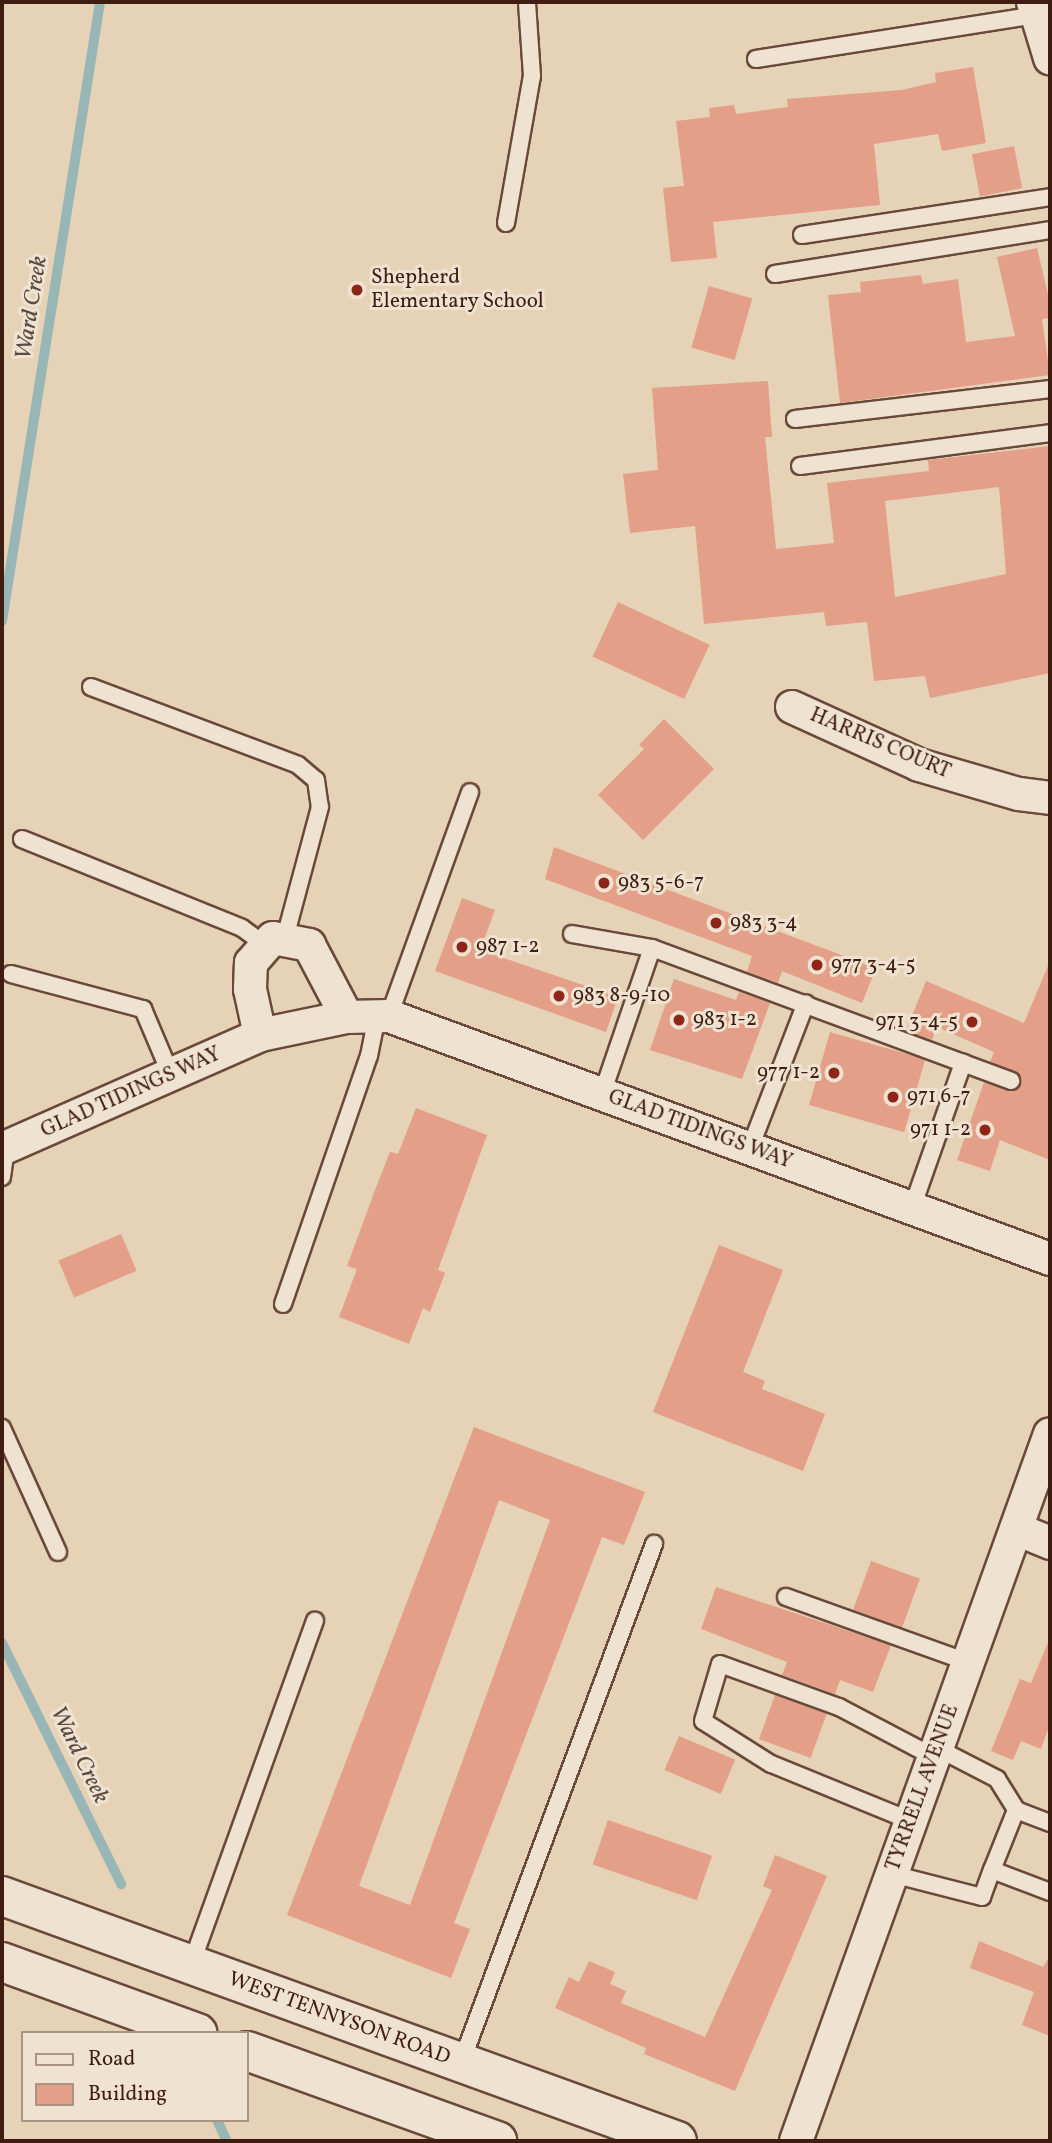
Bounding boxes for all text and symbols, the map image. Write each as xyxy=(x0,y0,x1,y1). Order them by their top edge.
water label: Ward Creek xyxy=(10,254,54,362)
place label: Shepherd Elementary School xyxy=(371,265,545,315)
marker: Shepherd Elementary School xyxy=(349,282,365,298)
street label: HARRIS COURT xyxy=(806,703,954,785)
place label: 983 5-6-7 xyxy=(618,870,704,896)
marker: 983 5-6-7 xyxy=(596,875,612,891)
place label: 983 3-4 xyxy=(730,910,798,936)
marker: 983 3-4 xyxy=(708,915,724,931)
place label: 987 1-2 xyxy=(476,934,540,960)
marker: 987 1-2 xyxy=(454,939,470,955)
place label: 977 3-4-5 xyxy=(831,952,916,978)
marker: 977 3-4-5 xyxy=(809,957,825,973)
place label: 983 8-9-10 xyxy=(573,983,670,1009)
marker: 983 8-9-10 xyxy=(551,988,567,1004)
place label: 983 1-2 xyxy=(693,1007,757,1033)
place label: 971 3-4-5 xyxy=(875,1009,958,1035)
marker: 983 1-2 xyxy=(671,1012,687,1028)
marker: 971 3-4-5 xyxy=(964,1014,980,1030)
street label: GLAD TIDINGS WAY xyxy=(37,1042,225,1144)
place label: 977 1-2 xyxy=(757,1060,820,1086)
marker: 977 1-2 xyxy=(826,1065,842,1081)
place label: 971 6-7 xyxy=(907,1084,971,1110)
street label: GLAD TIDINGS WAY xyxy=(604,1085,796,1175)
marker: 971 6-7 xyxy=(885,1089,901,1105)
place label: 971 1-2 xyxy=(910,1117,971,1143)
marker: 971 1-2 xyxy=(977,1122,993,1138)
street label: TYRRELL AVENUE xyxy=(881,1701,965,1875)
water label: Ward Creek xyxy=(44,1702,114,1808)
street label: WEST TENNYSON ROAD xyxy=(224,1967,454,2071)
legend xyxy=(21,2031,248,2122)
text: Road xyxy=(88,2045,135,2074)
text: Building xyxy=(88,2080,167,2109)

